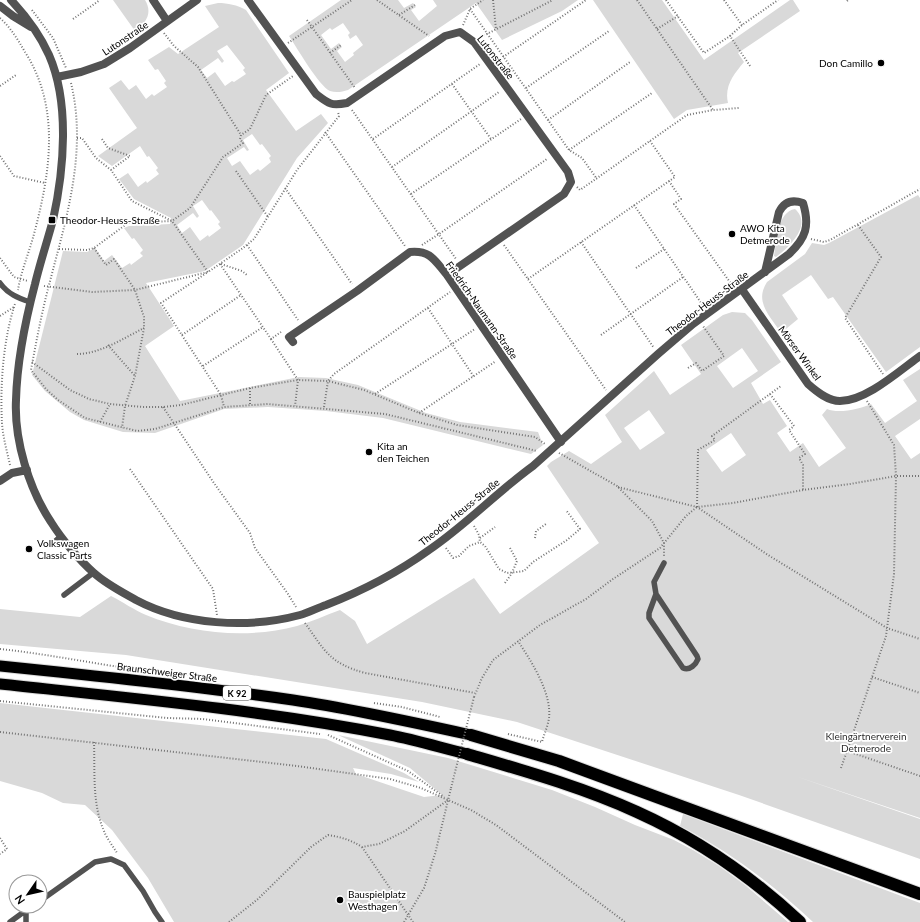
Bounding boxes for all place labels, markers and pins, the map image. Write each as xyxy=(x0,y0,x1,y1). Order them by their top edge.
place label: Don Camillo xyxy=(819,57,873,69)
marker: Don Camillo xyxy=(876,58,886,68)
place label: Theodor-Heuss-Straße xyxy=(60,214,160,226)
marker: Theodor-Heuss-Straße xyxy=(47,215,57,225)
place label: AWO Kita Detmerode xyxy=(740,222,790,246)
marker: AWO Kita Detmerode xyxy=(727,229,737,239)
place label: Kita an den Teichen xyxy=(377,440,429,464)
marker: Kita an den Teichen xyxy=(364,447,374,457)
place label: Volkswagen Classic Parts xyxy=(37,537,92,561)
marker: Volkswagen Classic Parts xyxy=(24,544,34,554)
place label: Bauspielplatz Westhagen xyxy=(348,888,406,912)
marker: Bauspielplatz Westhagen xyxy=(335,895,345,905)

